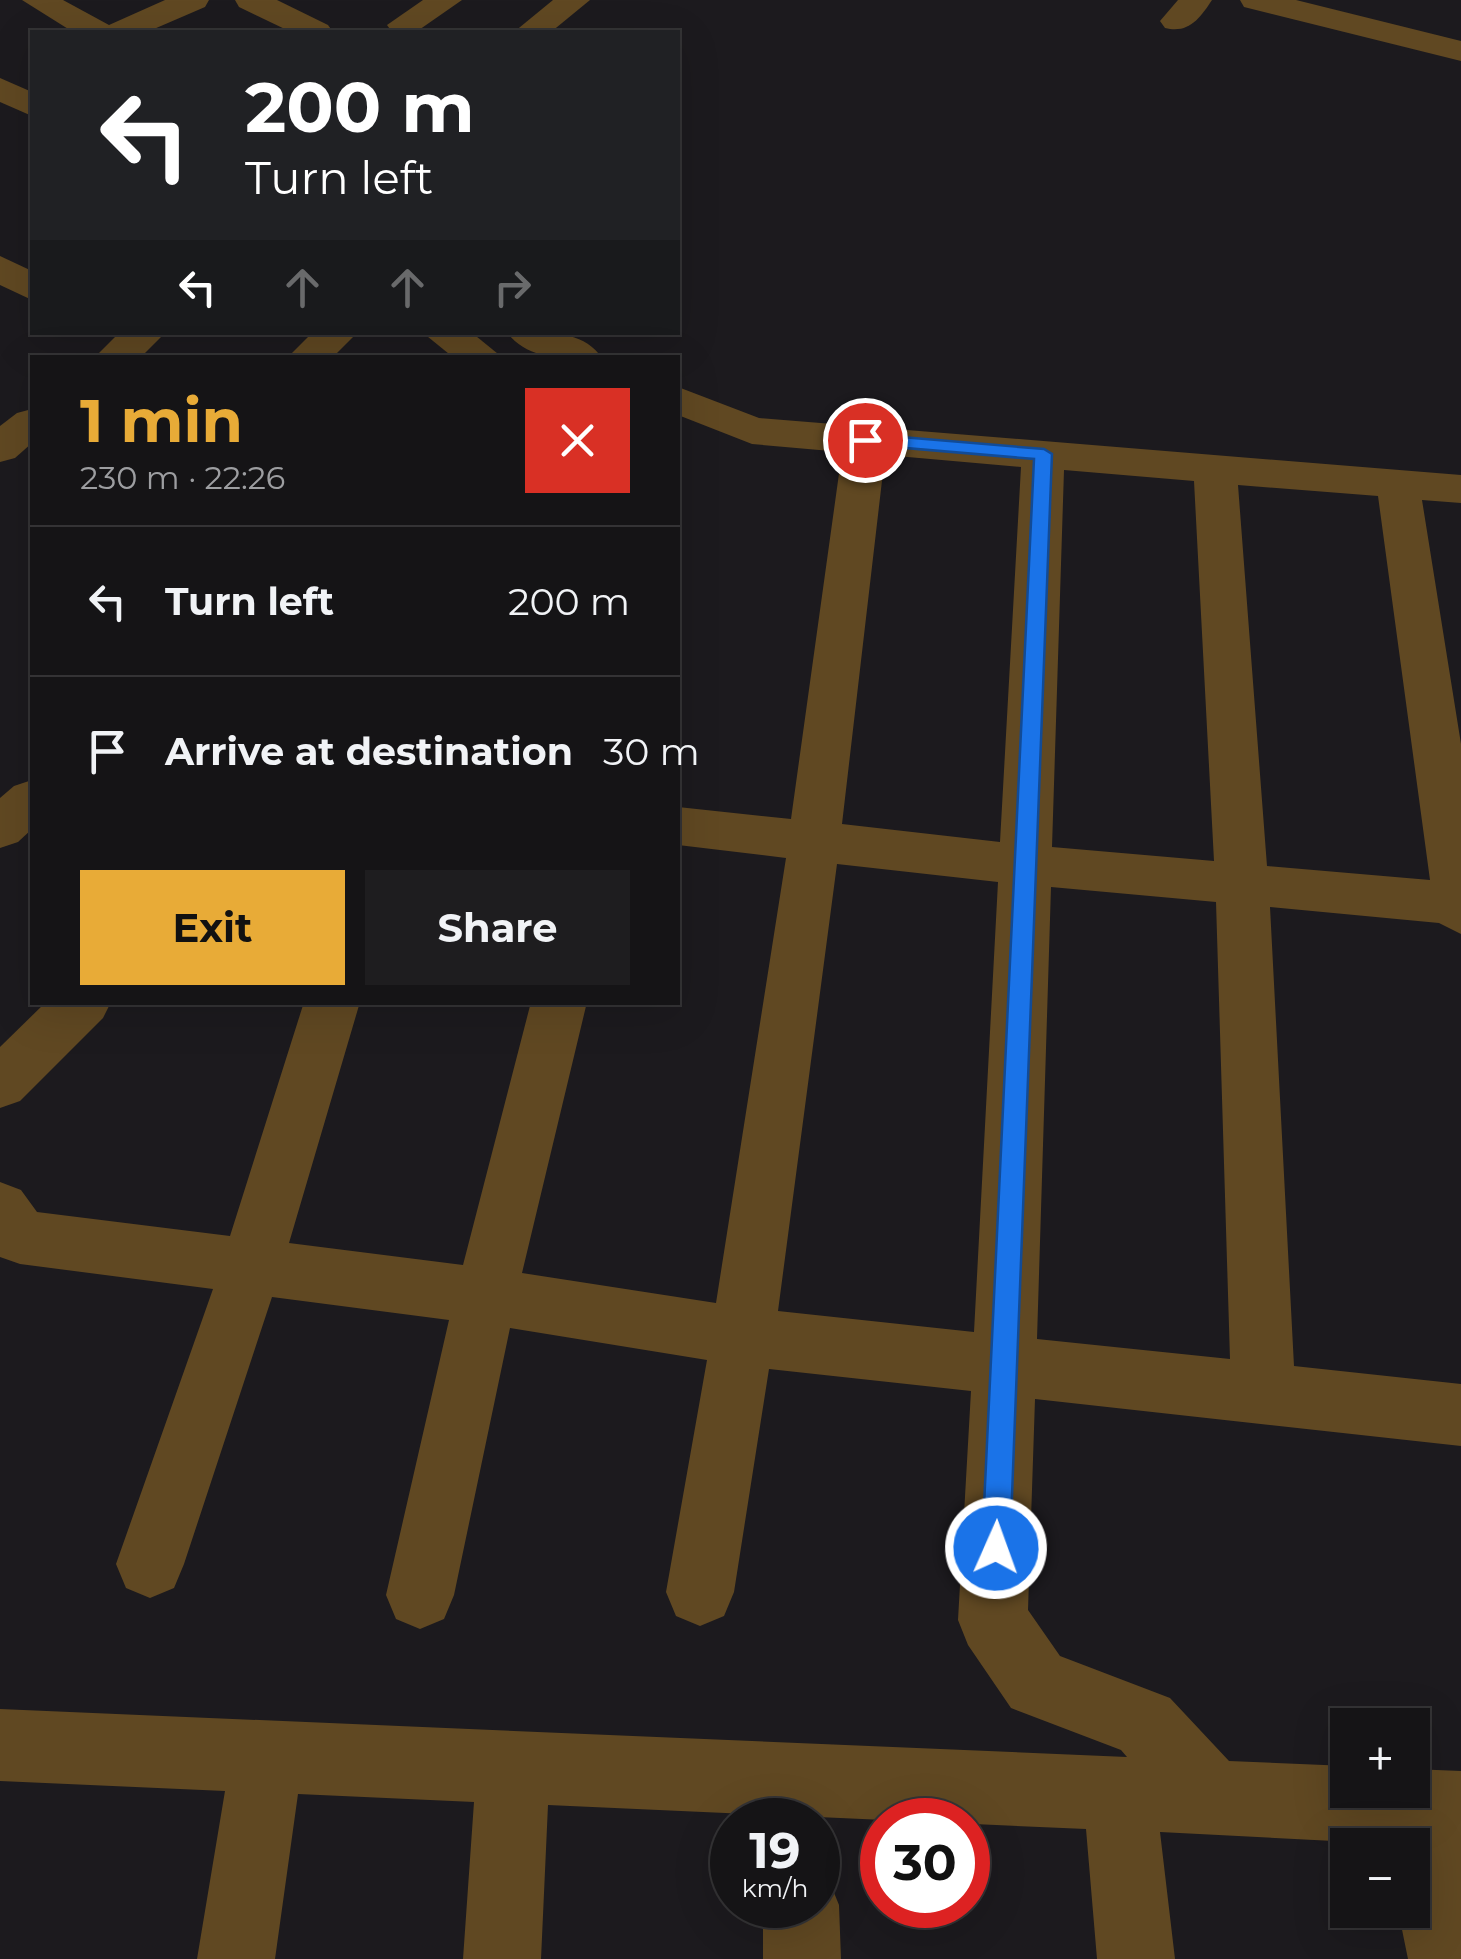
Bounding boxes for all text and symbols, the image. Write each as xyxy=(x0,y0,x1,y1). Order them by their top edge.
text: 200 m xyxy=(245,64,475,150)
icon: left xyxy=(80,70,210,200)
text: Turn left xyxy=(245,150,433,205)
icon: left xyxy=(170,260,225,315)
icon: ahead xyxy=(275,260,330,315)
icon: ahead xyxy=(380,260,435,315)
icon: right xyxy=(485,260,540,315)
text: 1 min xyxy=(80,384,243,457)
button: close xyxy=(525,388,630,493)
pin xyxy=(823,398,908,483)
icon: arrive xyxy=(838,413,893,468)
text: 230 m · 22:26 xyxy=(80,458,285,497)
icon: left xyxy=(80,574,135,629)
text: Turn left xyxy=(165,578,334,625)
text: 200 m xyxy=(508,578,630,625)
icon: arrive xyxy=(80,724,135,779)
text: Arrive at destination xyxy=(165,728,573,775)
text: 30 m xyxy=(603,728,700,775)
button: Exit xyxy=(80,870,345,985)
button: Share xyxy=(365,870,630,985)
position arrow xyxy=(944,1496,1048,1600)
map controls xyxy=(1330,1708,1430,1928)
button: + xyxy=(1330,1708,1430,1808)
speed limit sign: 30 xyxy=(860,1798,990,1928)
text: 19 xyxy=(749,1820,801,1881)
button: − xyxy=(1330,1828,1430,1928)
text: km/h xyxy=(742,1873,808,1903)

